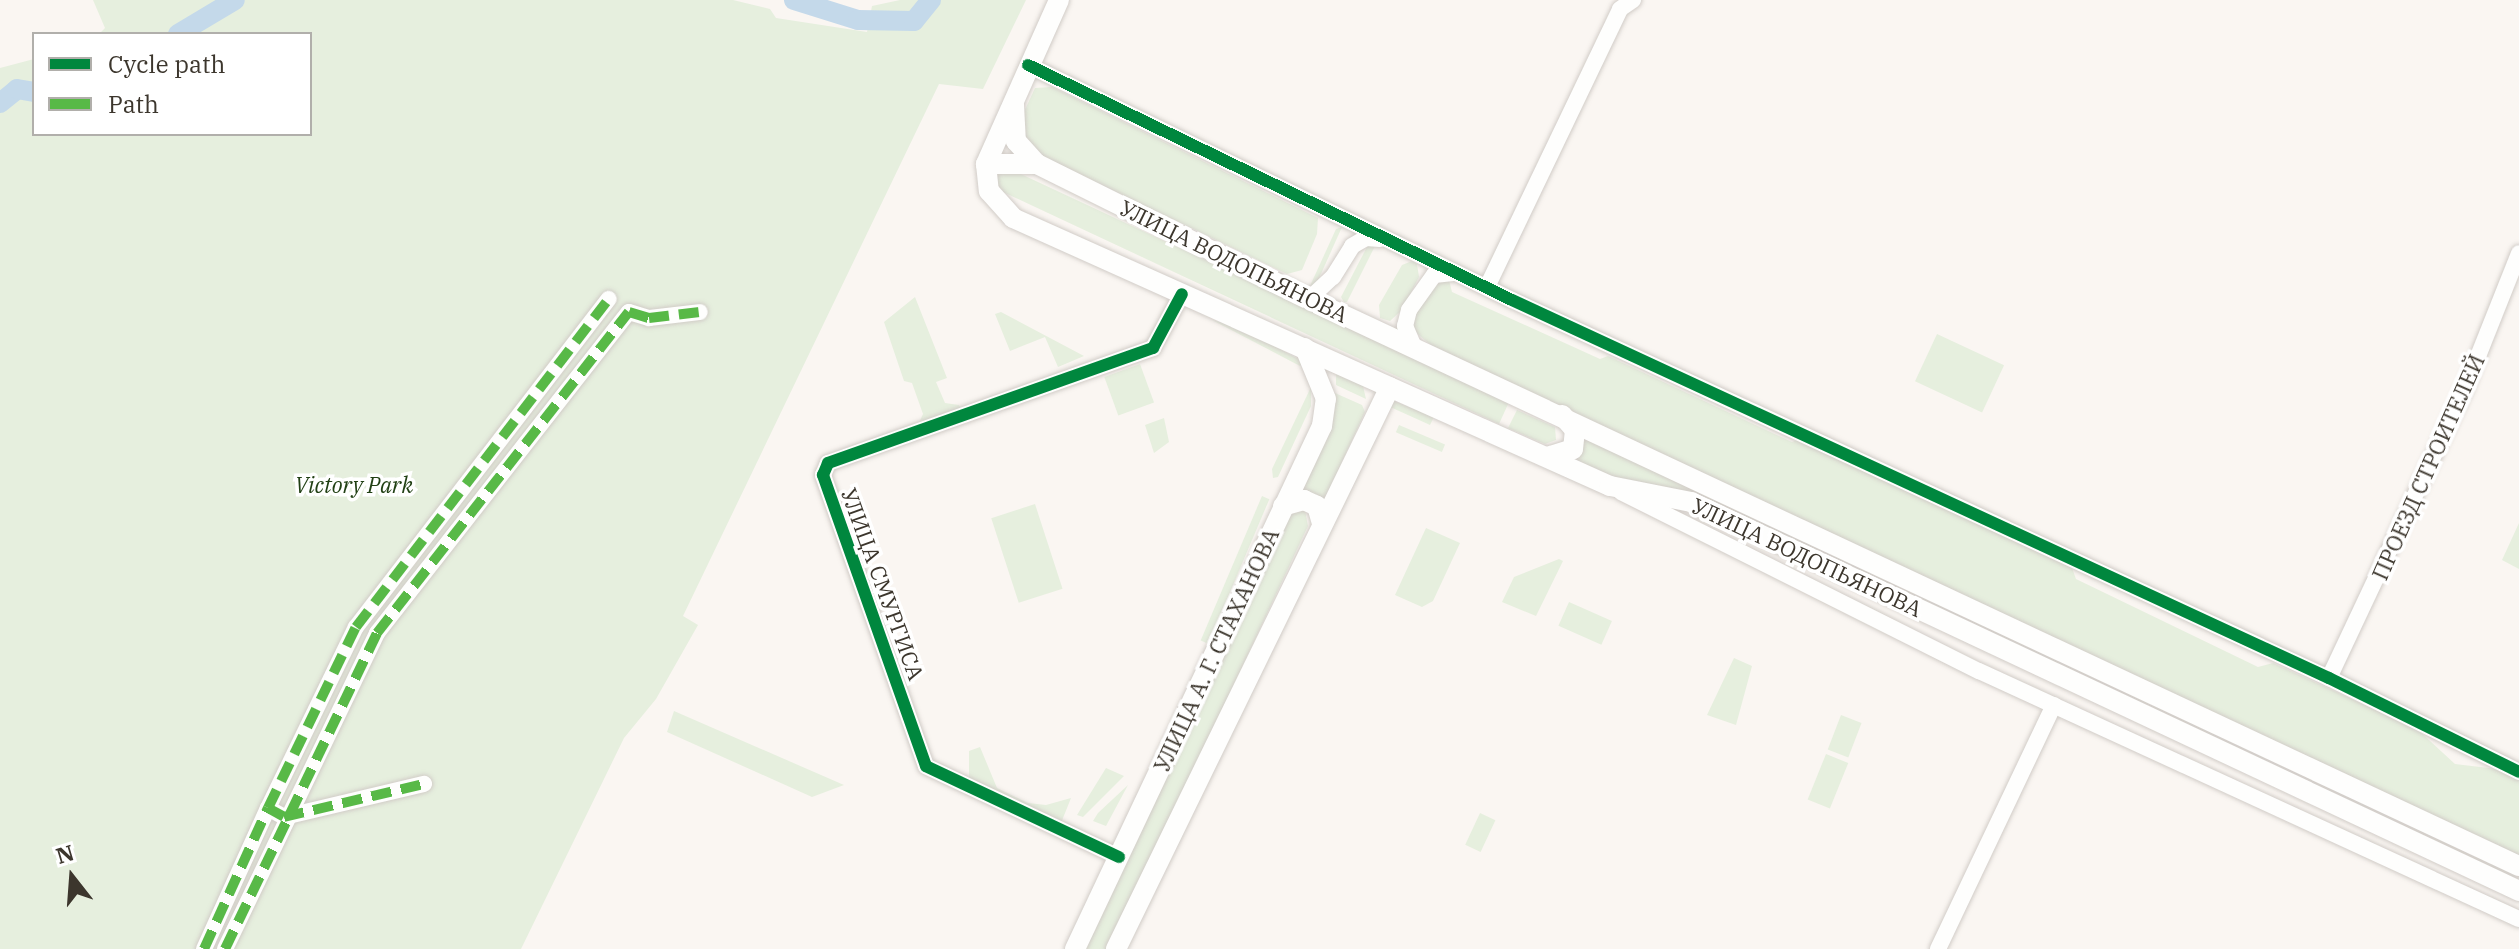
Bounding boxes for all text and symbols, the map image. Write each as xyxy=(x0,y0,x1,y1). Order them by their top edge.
legend xyxy=(32,32,312,136)
text: Cycle path xyxy=(108,48,225,80)
text: Path xyxy=(108,88,159,120)
street label: УЛИЦА ВОДОПЬЯНОВА xyxy=(1116,194,1352,328)
street label: ПРОЕЗД СТРОИТЕЛЕЙ xyxy=(2366,350,2490,584)
park label: Victory Park xyxy=(295,472,413,498)
street label: УЛИЦА СМУРГИСА xyxy=(836,484,930,684)
street label: УЛИЦА ВОДОПЬЯНОВА xyxy=(1688,492,1926,622)
street label: УЛИЦА А. Г. СТАХАНОВА xyxy=(1148,524,1284,776)
north arrow xyxy=(32,837,112,917)
text: N xyxy=(52,837,77,870)

